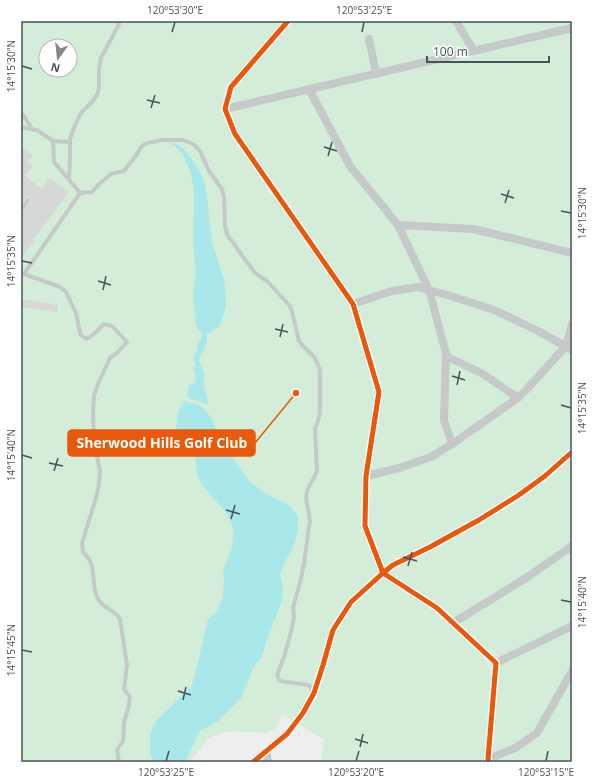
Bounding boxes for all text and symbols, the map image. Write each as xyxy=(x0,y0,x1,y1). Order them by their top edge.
text: 120°53'30"E xyxy=(147,3,203,17)
text: 120°53'25"E xyxy=(336,3,392,17)
north arrow xyxy=(38,38,78,78)
scale bar xyxy=(427,38,549,64)
text: 14°15'30"N xyxy=(4,40,18,92)
text: 100 m xyxy=(433,43,468,60)
text: N xyxy=(49,60,62,77)
text: 14°15'30"N xyxy=(575,187,589,239)
text: 14°15'35"N xyxy=(4,235,18,287)
text: 14°15'35"N xyxy=(575,382,589,434)
text: 14°15'40"N xyxy=(4,429,18,481)
callout: Sherwood Hills Golf Club xyxy=(68,430,255,456)
text: Sherwood Hills Golf Club xyxy=(77,433,248,452)
text: 14°15'40"N xyxy=(575,576,589,628)
text: 14°15'45"N xyxy=(4,624,18,676)
text: 120°53'25"E xyxy=(138,765,194,779)
text: 120°53'20"E xyxy=(328,765,384,779)
text: 120°53'15"E xyxy=(518,765,574,779)

